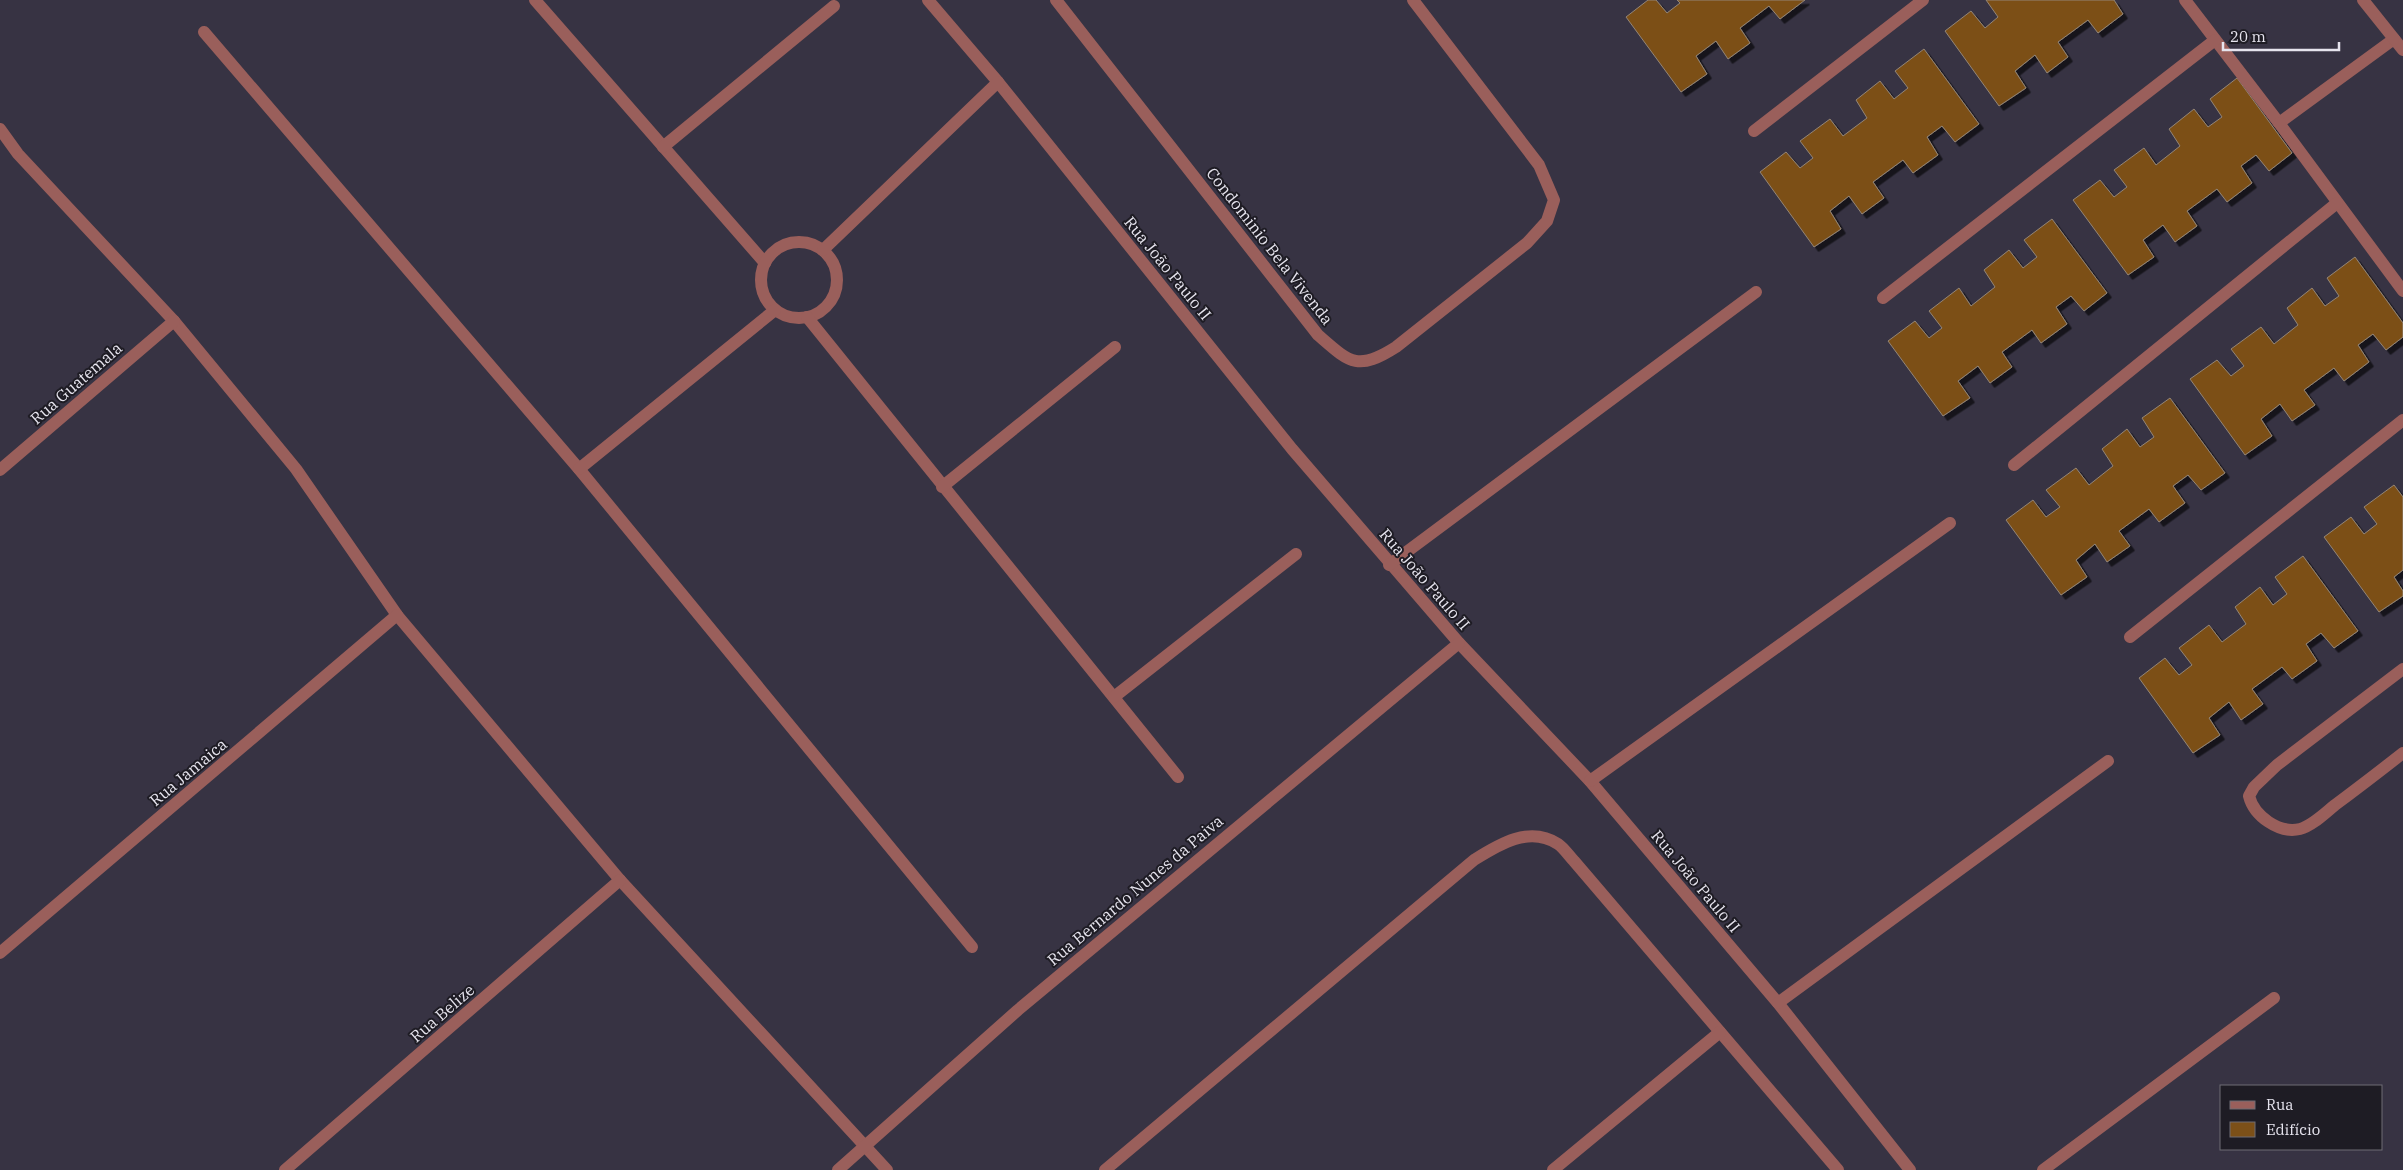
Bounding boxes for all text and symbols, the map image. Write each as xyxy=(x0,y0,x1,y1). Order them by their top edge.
scale bar xyxy=(2223,20,2339,52)
text: 20 m xyxy=(2230,27,2266,46)
street label: Condominio Bela Vivenda xyxy=(1202,163,1338,329)
street label: Rua João Paulo II xyxy=(1120,212,1216,324)
street label: Rua Guatemala xyxy=(26,338,126,428)
street label: Rua João Paulo II xyxy=(1376,524,1474,634)
street label: Rua Jamaica xyxy=(145,734,231,810)
street label: Rua Bernardo Nunes da Paiva xyxy=(1043,810,1227,969)
street label: Rua João Paulo II xyxy=(1647,826,1745,936)
street label: Rua Belize xyxy=(406,980,478,1046)
legend xyxy=(2220,1085,2383,1150)
text: Rua xyxy=(2266,1095,2293,1114)
text: Edifício xyxy=(2266,1120,2320,1139)

